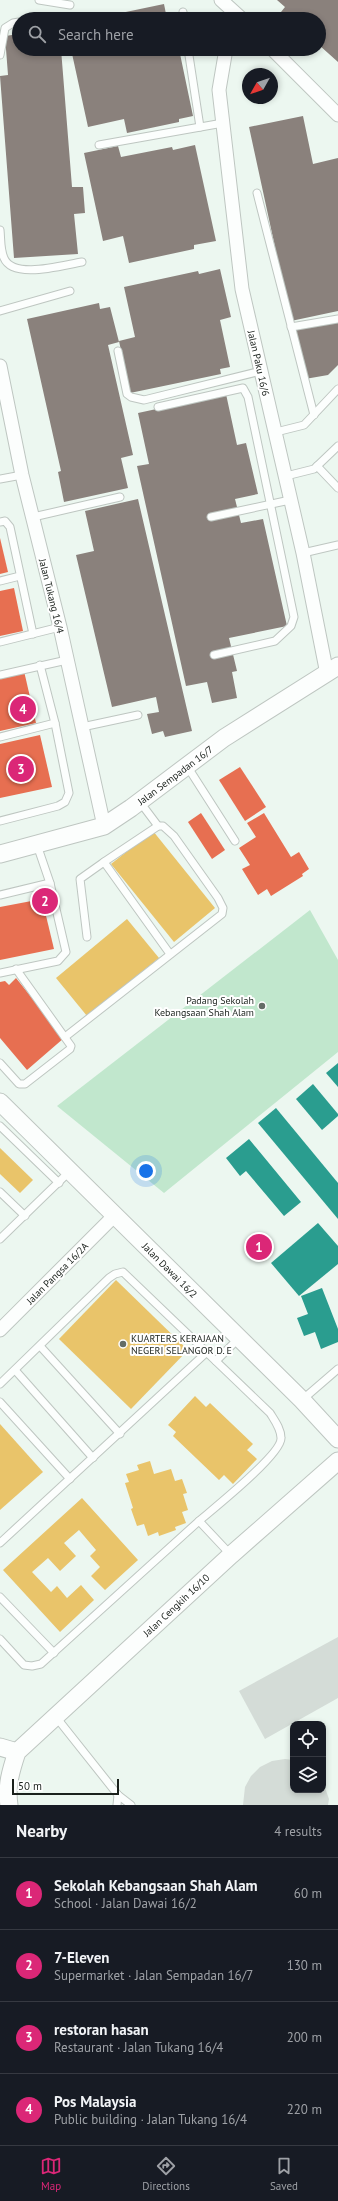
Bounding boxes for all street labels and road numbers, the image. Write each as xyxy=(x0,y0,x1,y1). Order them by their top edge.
street label: Jalan Paku 16/6 xyxy=(244,328,272,397)
street label: Jalan Tukang 16/4 xyxy=(36,556,67,635)
street label: Jalan Sempadan 16/7 xyxy=(134,743,216,809)
street label: Jalan Pangsa 16/2A xyxy=(23,1239,91,1308)
street label: Jalan Dawai 16/2 xyxy=(139,1239,200,1301)
street label: Jalan Cengkih 16/10 xyxy=(140,1571,213,1640)

